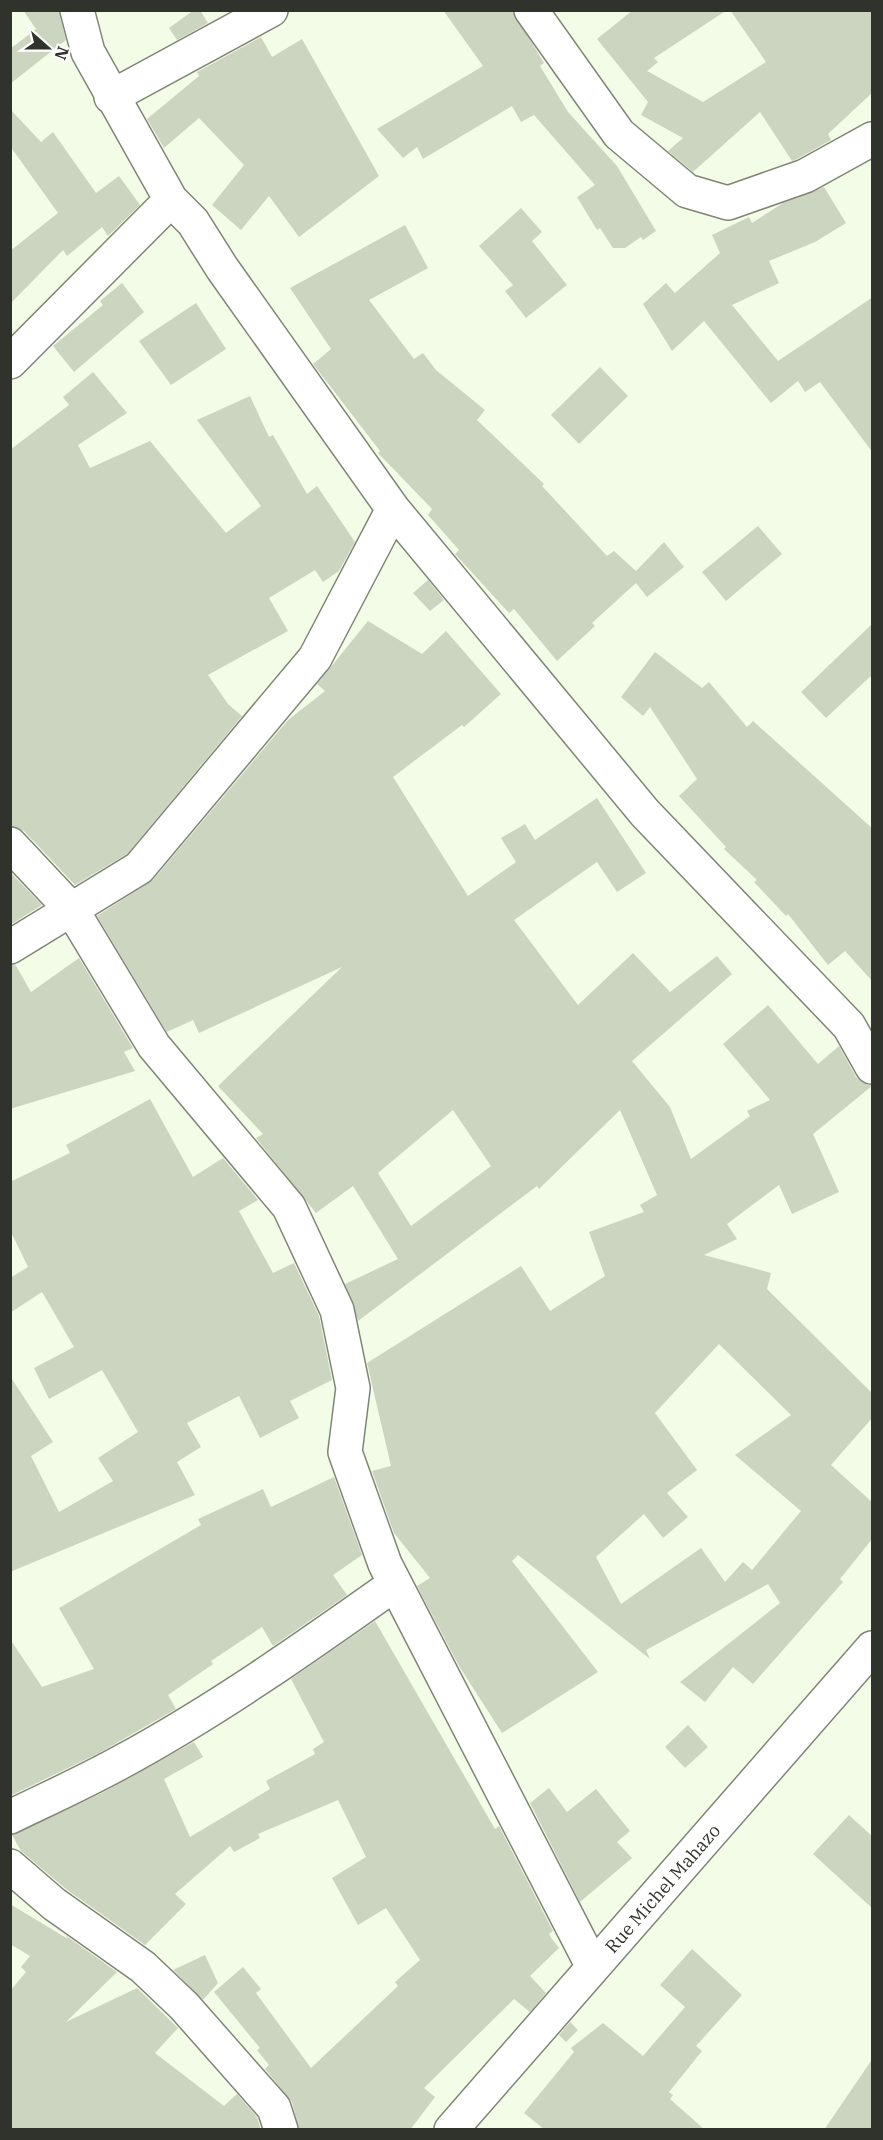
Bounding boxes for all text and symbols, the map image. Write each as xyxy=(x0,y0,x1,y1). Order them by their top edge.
north arrow xyxy=(18,18,78,78)
text: N xyxy=(50,44,74,63)
street label: Rue Michel Mahazo xyxy=(600,1819,725,1958)

